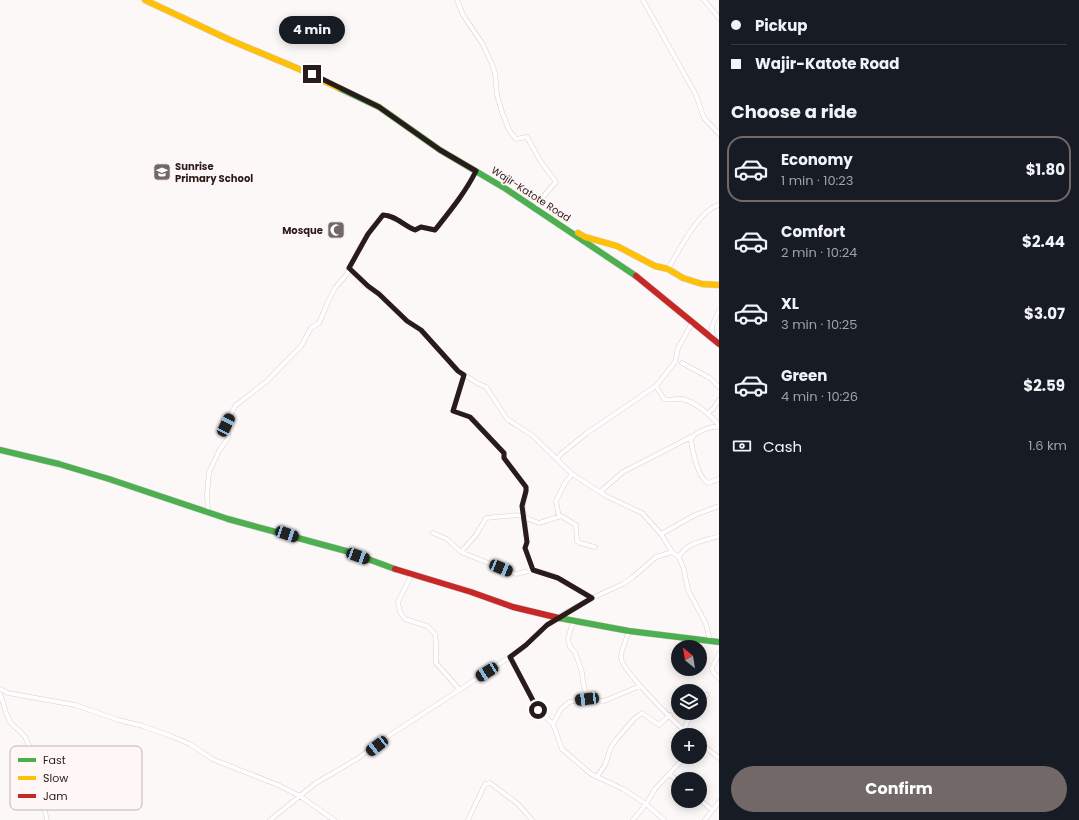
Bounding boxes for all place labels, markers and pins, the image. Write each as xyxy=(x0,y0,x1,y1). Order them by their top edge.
place label: Sunrise Primary School xyxy=(175,159,253,186)
school or university icon: Sunrise Primary School xyxy=(152,162,172,182)
mosque icon: Mosque xyxy=(326,220,346,240)
place label: Mosque xyxy=(282,223,323,238)

